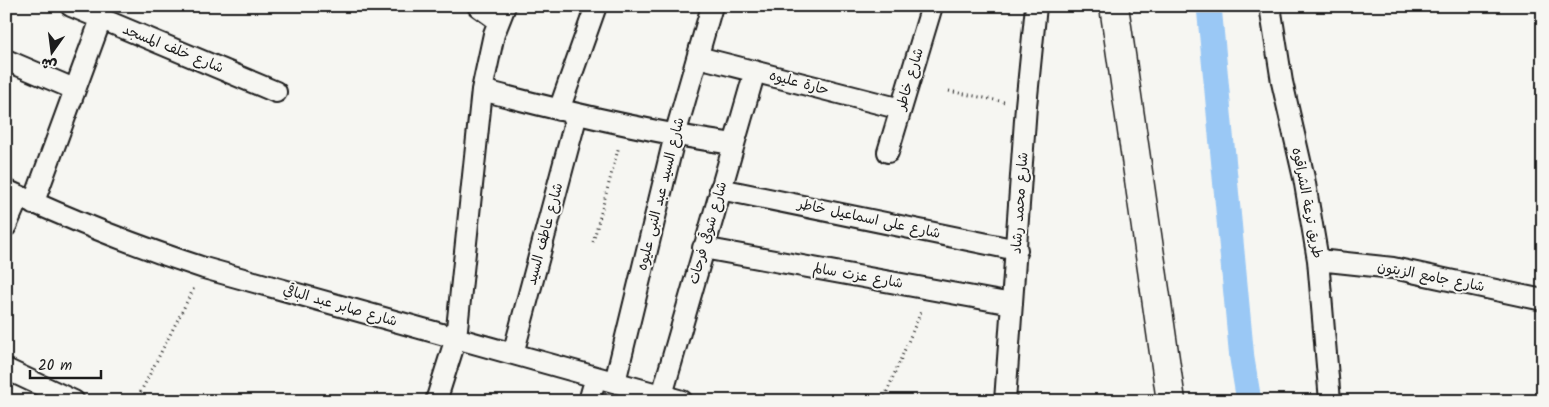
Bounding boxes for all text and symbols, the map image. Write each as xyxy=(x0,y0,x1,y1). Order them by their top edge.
street label: شارع خلف المسجد xyxy=(119,19,227,79)
north arrow xyxy=(28,28,78,78)
street label: شارع خاطر xyxy=(890,45,930,114)
text: ش xyxy=(39,51,59,76)
street label: حارة عليوه xyxy=(767,64,831,102)
street label: شارع السيد عبد النبى عليوه xyxy=(631,115,691,273)
street label: طريق ترعة الشراقوه xyxy=(1285,146,1329,260)
street label: شارع محمد رشاد xyxy=(1005,151,1035,255)
street label: شارع شوقى فرحات xyxy=(683,179,733,287)
street label: شارع عاطف السيد xyxy=(521,180,569,288)
street label: شارع على اسماعيل خاطر xyxy=(795,193,942,245)
street label: شارع جامع الزيتون xyxy=(1375,256,1487,298)
street label: شارع عزت سالم xyxy=(811,257,905,295)
street label: شارع صابر عبد الباقي xyxy=(280,279,400,333)
scale bar xyxy=(30,347,101,379)
text: 20 m xyxy=(38,354,72,378)

